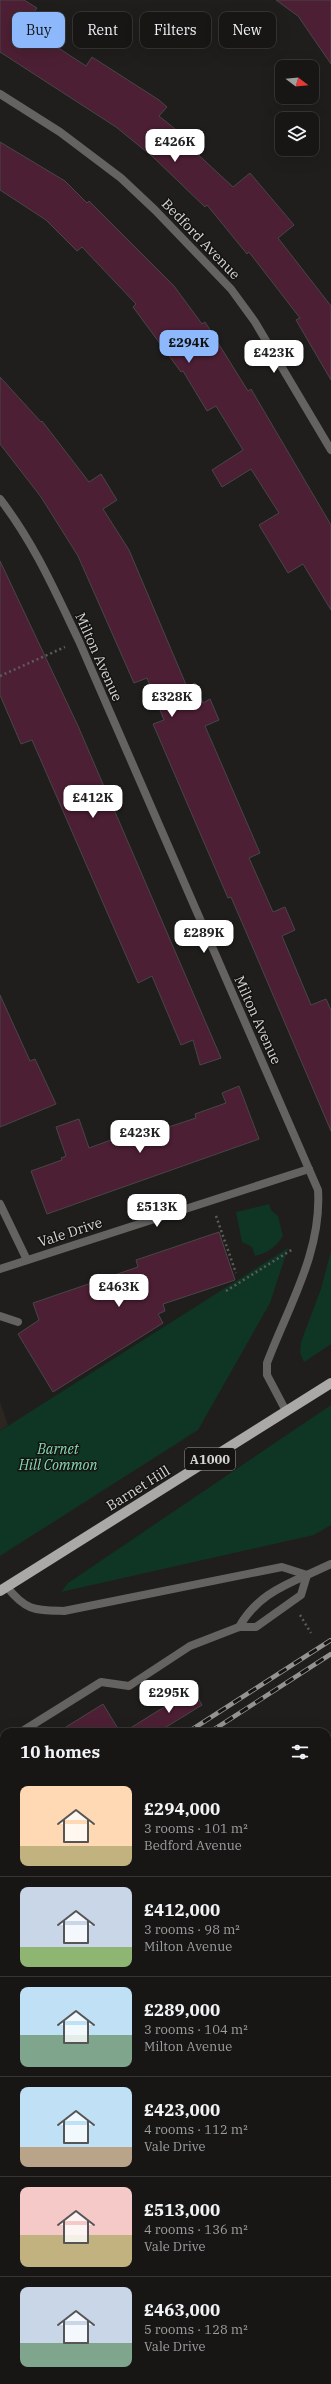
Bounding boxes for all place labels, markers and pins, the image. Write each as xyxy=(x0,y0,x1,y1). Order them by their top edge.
pin: £426K xyxy=(147,129,203,163)
pin: £294K xyxy=(161,330,217,364)
pin: £423K xyxy=(246,340,302,374)
pin: £328K xyxy=(144,684,200,718)
pin: £412K xyxy=(65,785,121,819)
pin: £289K xyxy=(176,920,232,954)
pin: £423K xyxy=(112,1120,168,1154)
pin: £513K xyxy=(129,1194,185,1228)
pin: £463K xyxy=(91,1274,147,1308)
pin: £295K xyxy=(141,1680,197,1714)

